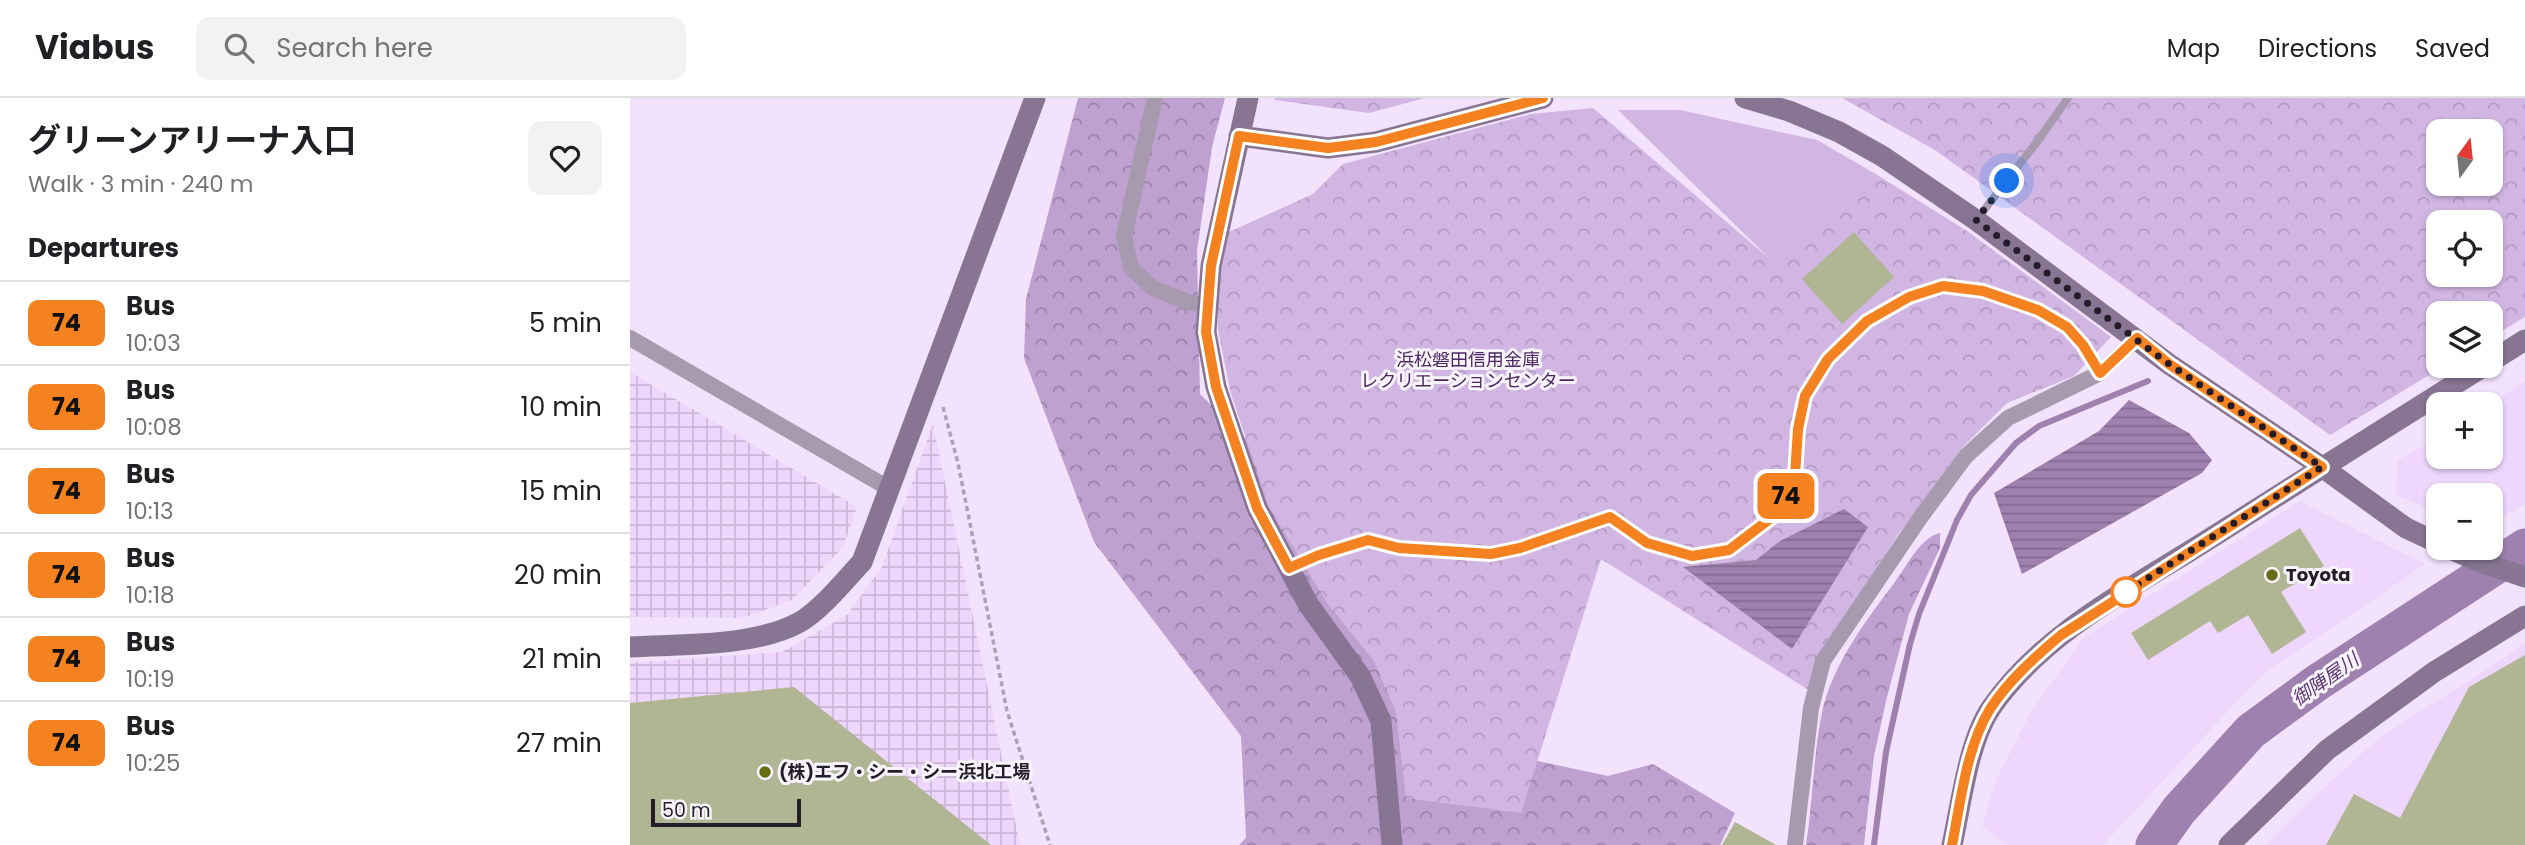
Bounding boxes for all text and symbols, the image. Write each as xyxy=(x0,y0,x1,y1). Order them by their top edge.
search box xyxy=(196,17,686,80)
text: Viabus xyxy=(35,24,154,71)
icon: search xyxy=(220,29,258,67)
text: Search here xyxy=(276,30,433,66)
text: Map xyxy=(2167,32,2220,65)
text: Directions xyxy=(2258,32,2377,65)
text: Saved xyxy=(2415,32,2490,65)
text: グリーンアリーナ入口 xyxy=(28,117,356,164)
north arrow xyxy=(2426,119,2502,196)
map controls xyxy=(2426,119,2503,560)
button: heart xyxy=(528,121,602,195)
your location xyxy=(1989,163,2024,198)
text: Walk · 3 min · 240 m xyxy=(28,168,254,200)
button: locate xyxy=(2426,210,2503,287)
text: Departures xyxy=(28,230,179,266)
text: Bus xyxy=(126,288,175,324)
button: layers xyxy=(2426,301,2503,378)
text: 5 min xyxy=(529,305,602,341)
text: 74 xyxy=(52,306,81,339)
text: 10:03 xyxy=(126,327,181,359)
park label: 浜松磐田信用金庫 レクリエーションセンター xyxy=(1360,347,1576,393)
text: Bus xyxy=(126,372,175,408)
text: 10 min xyxy=(521,389,602,425)
text: 74 xyxy=(52,390,81,423)
button: + xyxy=(2426,392,2503,469)
text: 10:08 xyxy=(126,411,182,443)
text: Bus xyxy=(126,456,175,492)
text: 15 min xyxy=(521,473,602,509)
line badge: 74 xyxy=(1754,473,1818,519)
text: 74 xyxy=(52,474,81,507)
text: 74 xyxy=(1771,479,1801,512)
button: − xyxy=(2426,483,2503,560)
text: 10:13 xyxy=(126,495,174,527)
text: Bus xyxy=(126,540,175,576)
text: 20 min xyxy=(514,557,602,593)
text: 74 xyxy=(52,558,81,591)
place label: Toyota xyxy=(2286,562,2350,587)
marker: Toyota xyxy=(2264,567,2280,583)
unlabelled marker xyxy=(2111,577,2141,607)
text: 10:18 xyxy=(126,579,175,611)
text: Bus xyxy=(126,624,175,660)
text: 21 min xyxy=(522,641,602,677)
text: 74 xyxy=(52,642,81,675)
water label: 御陣屋川 xyxy=(2286,645,2366,712)
text: 10:19 xyxy=(126,663,175,695)
text: Bus xyxy=(126,708,175,744)
text: 27 min xyxy=(516,725,602,761)
text: 74 xyxy=(52,726,81,759)
text: 10:25 xyxy=(126,747,180,779)
place label: (株)エフ・シー・シー浜北工場 xyxy=(779,759,1030,784)
marker: (株)エフ・シー・シー浜北工場 xyxy=(757,764,773,780)
scale bar xyxy=(651,796,802,828)
text: 50 m xyxy=(662,797,711,824)

